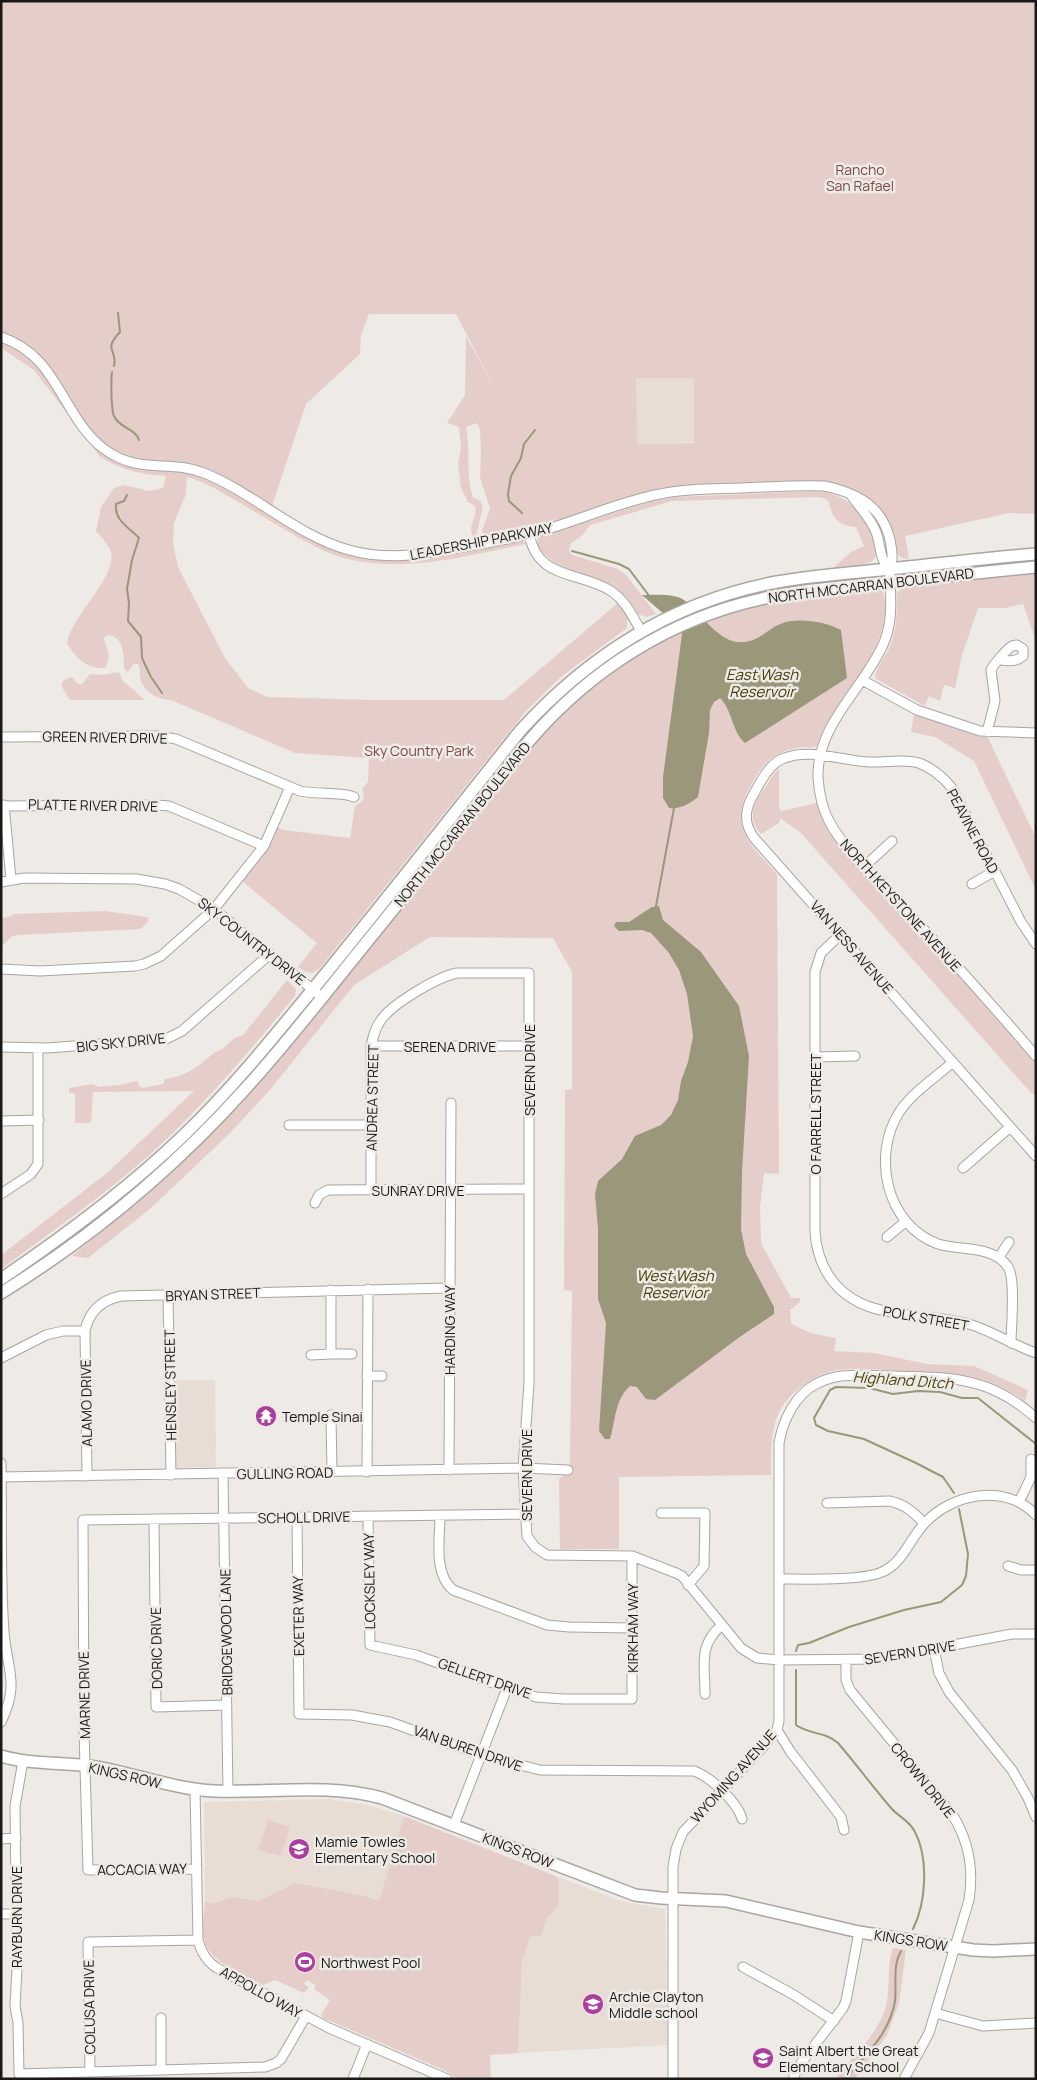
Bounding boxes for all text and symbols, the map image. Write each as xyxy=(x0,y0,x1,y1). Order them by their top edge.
park label: Rancho San Rafael xyxy=(826,160,894,195)
street label: LEADERSHIP PARKWAY xyxy=(408,518,554,564)
street label: NORTH MCCARRAN BOULEVARD xyxy=(767,563,975,607)
water label: East Wash Reservoir xyxy=(726,664,799,702)
street label: GREEN RIVER DRIVE xyxy=(42,726,168,748)
street label: NORTH MCCARRAN BOULEVARD xyxy=(390,738,534,910)
park label: Sky Country Park xyxy=(364,741,475,760)
street label: PEAVINE ROAD xyxy=(943,785,1003,877)
street label: PLATTE RIVER DRIVE xyxy=(28,794,158,816)
street label: NORTH KEYSTONE AVENUE xyxy=(836,835,966,975)
street label: SKY COUNTRY DRIVE xyxy=(194,893,310,989)
street label: VAN NESS AVENUE xyxy=(806,896,898,998)
street label: SEVERN DRIVE xyxy=(520,1024,539,1116)
street label: BIG SKY DRIVE xyxy=(76,1028,166,1056)
street label: SERENA DRIVE xyxy=(404,1037,496,1056)
street label: ANDREA STREET xyxy=(362,1044,382,1151)
street label: O FARRELL STREET xyxy=(806,1053,825,1174)
street label: SUNRAY DRIVE xyxy=(372,1181,464,1200)
water label: West Wash Reservior xyxy=(636,1265,715,1303)
street label: BRYAN STREET xyxy=(165,1283,262,1305)
street label: HARDING WAY xyxy=(440,1285,459,1375)
street label: POLK STREET xyxy=(882,1301,971,1335)
street label: HENSLEY STREET xyxy=(160,1329,180,1441)
street label: ALAMO DRIVE xyxy=(76,1359,96,1447)
water label: Highland Ditch xyxy=(852,1366,955,1394)
temple icon: Temple Sinai xyxy=(254,1404,278,1428)
place label: Temple Sinai xyxy=(282,1407,363,1426)
street label: SEVERN DRIVE xyxy=(517,1429,536,1521)
street label: GULLING ROAD xyxy=(237,1463,333,1483)
street label: SCHOLL DRIVE xyxy=(257,1507,351,1527)
street label: LOCKSLEY WAY xyxy=(359,1532,379,1629)
street label: BRIDGEWOOD LANE xyxy=(215,1568,237,1696)
street label: EXETER WAY xyxy=(288,1575,308,1656)
street label: KIRKHAM WAY xyxy=(623,1583,642,1673)
street label: DORIC DRIVE xyxy=(146,1607,166,1689)
street label: SEVERN DRIVE xyxy=(863,1635,957,1669)
street label: MARNE DRIVE xyxy=(74,1651,94,1739)
street label: GELLERT DRIVE xyxy=(436,1653,534,1703)
street label: VAN BUREN DRIVE xyxy=(411,1720,525,1776)
street label: WYOMING AVENUE xyxy=(686,1725,780,1827)
street label: CROWN DRIVE xyxy=(887,1738,959,1822)
street label: KINGS ROW xyxy=(87,1757,163,1793)
street label: KINGS ROW xyxy=(480,1828,556,1872)
place label: Mamie Towles Elementary School xyxy=(315,1832,435,1867)
school or university icon: Mamie Towles Elementary School xyxy=(287,1837,311,1861)
street label: ACCACIA WAY xyxy=(97,1859,187,1879)
street label: RAYBURN DRIVE xyxy=(7,1866,26,1968)
street label: KINGS ROW xyxy=(873,1925,949,1955)
sports icon: Northwest Pool xyxy=(293,1950,317,1974)
place label: Northwest Pool xyxy=(321,1953,420,1972)
street label: COLUSA DRIVE xyxy=(79,1959,99,2055)
street label: APPOLLO WAY xyxy=(217,1962,305,2022)
place label: Archie Clayton Middle school xyxy=(609,1987,704,2022)
school or university icon: Archie Clayton Middle school xyxy=(581,1992,605,2016)
place label: Saint Albert the Great Elementary School xyxy=(779,2041,919,2076)
school or university icon: Saint Albert the Great Elementary School xyxy=(751,2046,775,2070)

